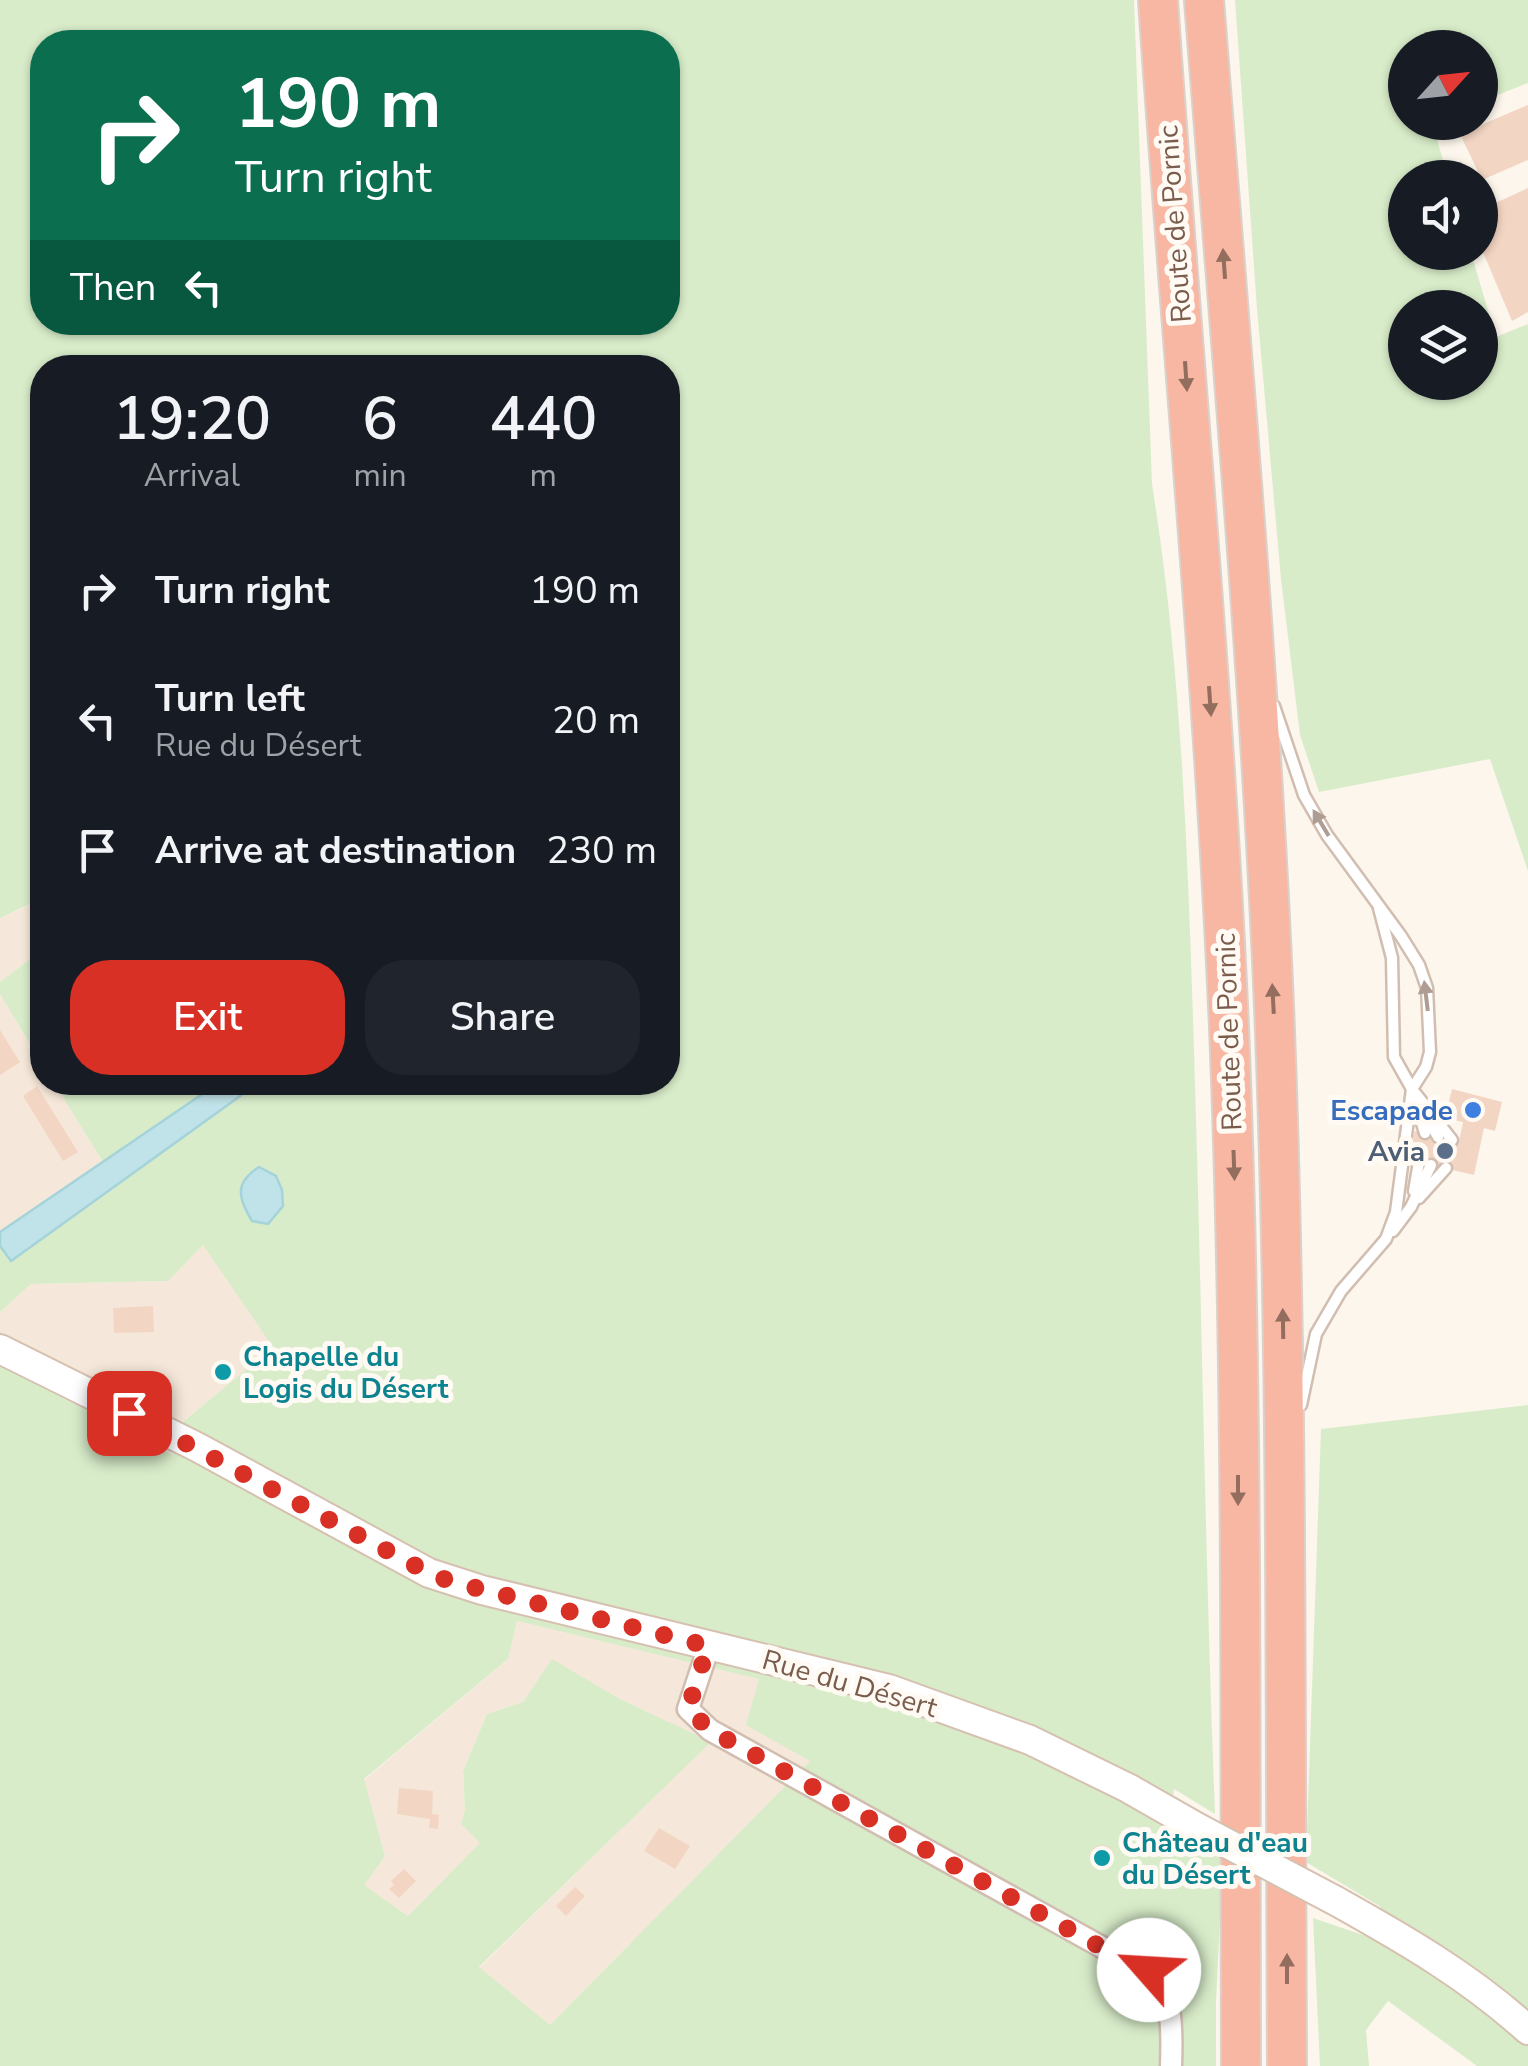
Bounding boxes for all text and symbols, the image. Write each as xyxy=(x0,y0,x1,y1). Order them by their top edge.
north arrow xyxy=(1388,30,1498,140)
map controls xyxy=(1388,30,1498,400)
text: 190 m xyxy=(235,56,441,152)
icon: right xyxy=(70,70,200,200)
street label: Route de Pornic xyxy=(1149,124,1201,324)
text: Turn right xyxy=(235,147,432,208)
button: sound xyxy=(1388,160,1498,270)
one-way arrow xyxy=(1216,248,1232,280)
icon: left xyxy=(176,260,231,315)
text: Then xyxy=(70,262,156,313)
button: layers xyxy=(1388,290,1498,400)
one-way arrow xyxy=(1178,361,1194,393)
text: 19:20 xyxy=(113,378,271,460)
text: 6 xyxy=(362,378,398,460)
text: 440 xyxy=(489,378,597,460)
text: Arrival xyxy=(144,454,240,497)
text: min xyxy=(354,454,407,497)
text: m xyxy=(530,454,557,497)
icon: right xyxy=(70,563,125,618)
text: Turn right xyxy=(155,565,330,616)
text: 190 m xyxy=(529,565,640,616)
text: Turn left xyxy=(155,673,305,724)
one-way arrow xyxy=(1202,685,1218,717)
icon: left xyxy=(70,693,125,748)
text: 20 m xyxy=(552,695,640,746)
text: Rue du Désert xyxy=(155,724,361,767)
one-way arrow xyxy=(1313,809,1330,837)
icon: arrive xyxy=(70,823,125,878)
text: Arrive at destination xyxy=(155,825,516,876)
text: 230 m xyxy=(546,825,657,876)
street label: Route de Pornic xyxy=(1207,932,1251,1132)
button: Exit xyxy=(70,960,345,1075)
button: Share xyxy=(365,960,640,1075)
one-way arrow xyxy=(1418,980,1434,1012)
one-way arrow xyxy=(1265,983,1281,1015)
place label: Escapade xyxy=(1330,1092,1453,1130)
marker: Escapade xyxy=(1462,1099,1484,1121)
place label: Avia xyxy=(1368,1133,1425,1171)
marker: Avia xyxy=(1434,1140,1456,1162)
one-way arrow xyxy=(1226,1149,1242,1181)
one-way arrow xyxy=(1275,1308,1291,1340)
place label: Chapelle du Logis du Désert xyxy=(243,1338,449,1408)
marker: Chapelle du Logis du Désert xyxy=(212,1361,234,1383)
pin xyxy=(87,1371,172,1456)
icon: arrive xyxy=(102,1386,157,1441)
one-way arrow xyxy=(1230,1474,1246,1506)
street label: Rue du Désert xyxy=(758,1641,942,1727)
place label: Château d'eau du Désert xyxy=(1122,1824,1308,1894)
marker: Château d'eau du Désert xyxy=(1091,1847,1113,1869)
position arrow xyxy=(1097,1918,1201,2022)
one-way arrow xyxy=(1279,1952,1295,1984)

